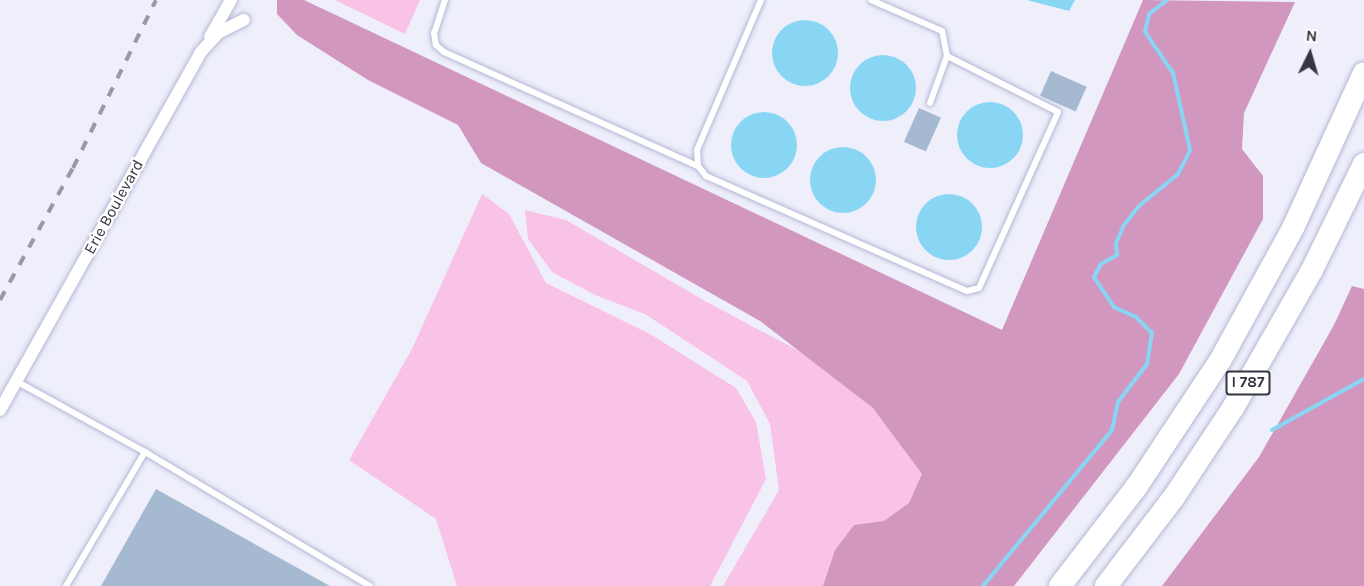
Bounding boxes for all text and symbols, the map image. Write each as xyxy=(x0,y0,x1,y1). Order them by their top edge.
north arrow xyxy=(1280,24,1340,84)
text: N xyxy=(1305,26,1318,46)
street label: Erie Boulevard xyxy=(80,157,148,257)
road number: I 787 xyxy=(1226,371,1270,395)

